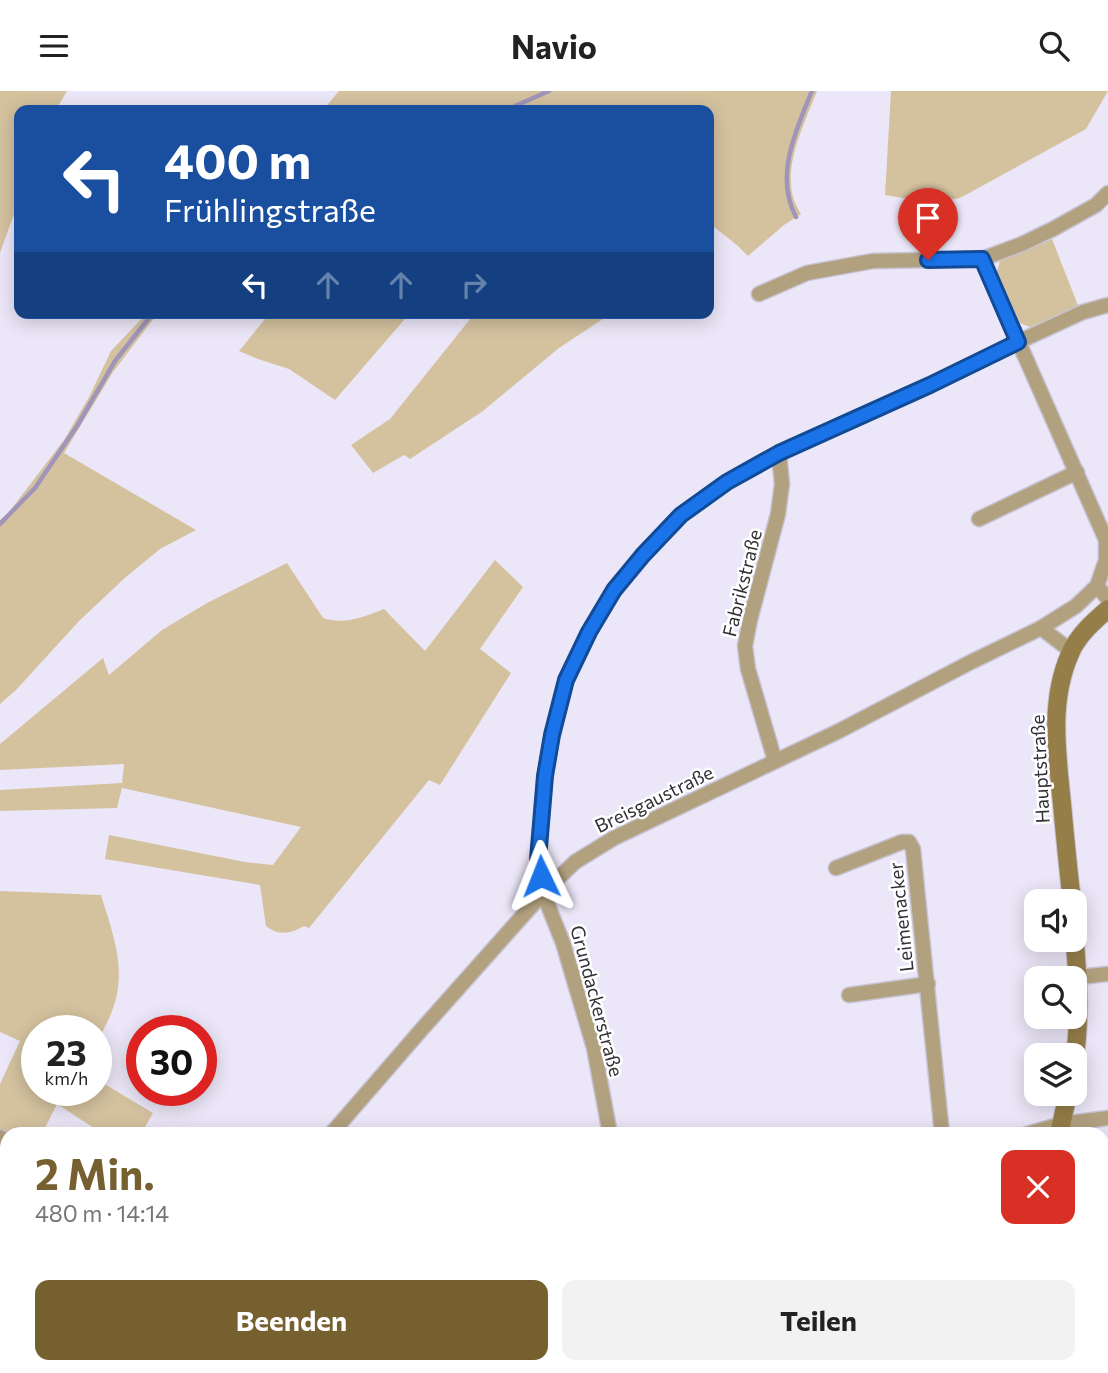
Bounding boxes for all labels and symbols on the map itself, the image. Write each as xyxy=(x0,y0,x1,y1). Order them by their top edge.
pin xyxy=(898,188,958,260)
street label: Fabrikstraße xyxy=(717,527,766,639)
street label: Hauptstraße xyxy=(1025,714,1054,824)
street label: Breisgaustraße xyxy=(591,760,717,837)
position arrow xyxy=(504,839,578,913)
street label: Leimenacker xyxy=(883,861,918,973)
street label: Grundackerstraße xyxy=(566,923,629,1079)
speed limit sign: 30 xyxy=(126,1015,217,1106)

